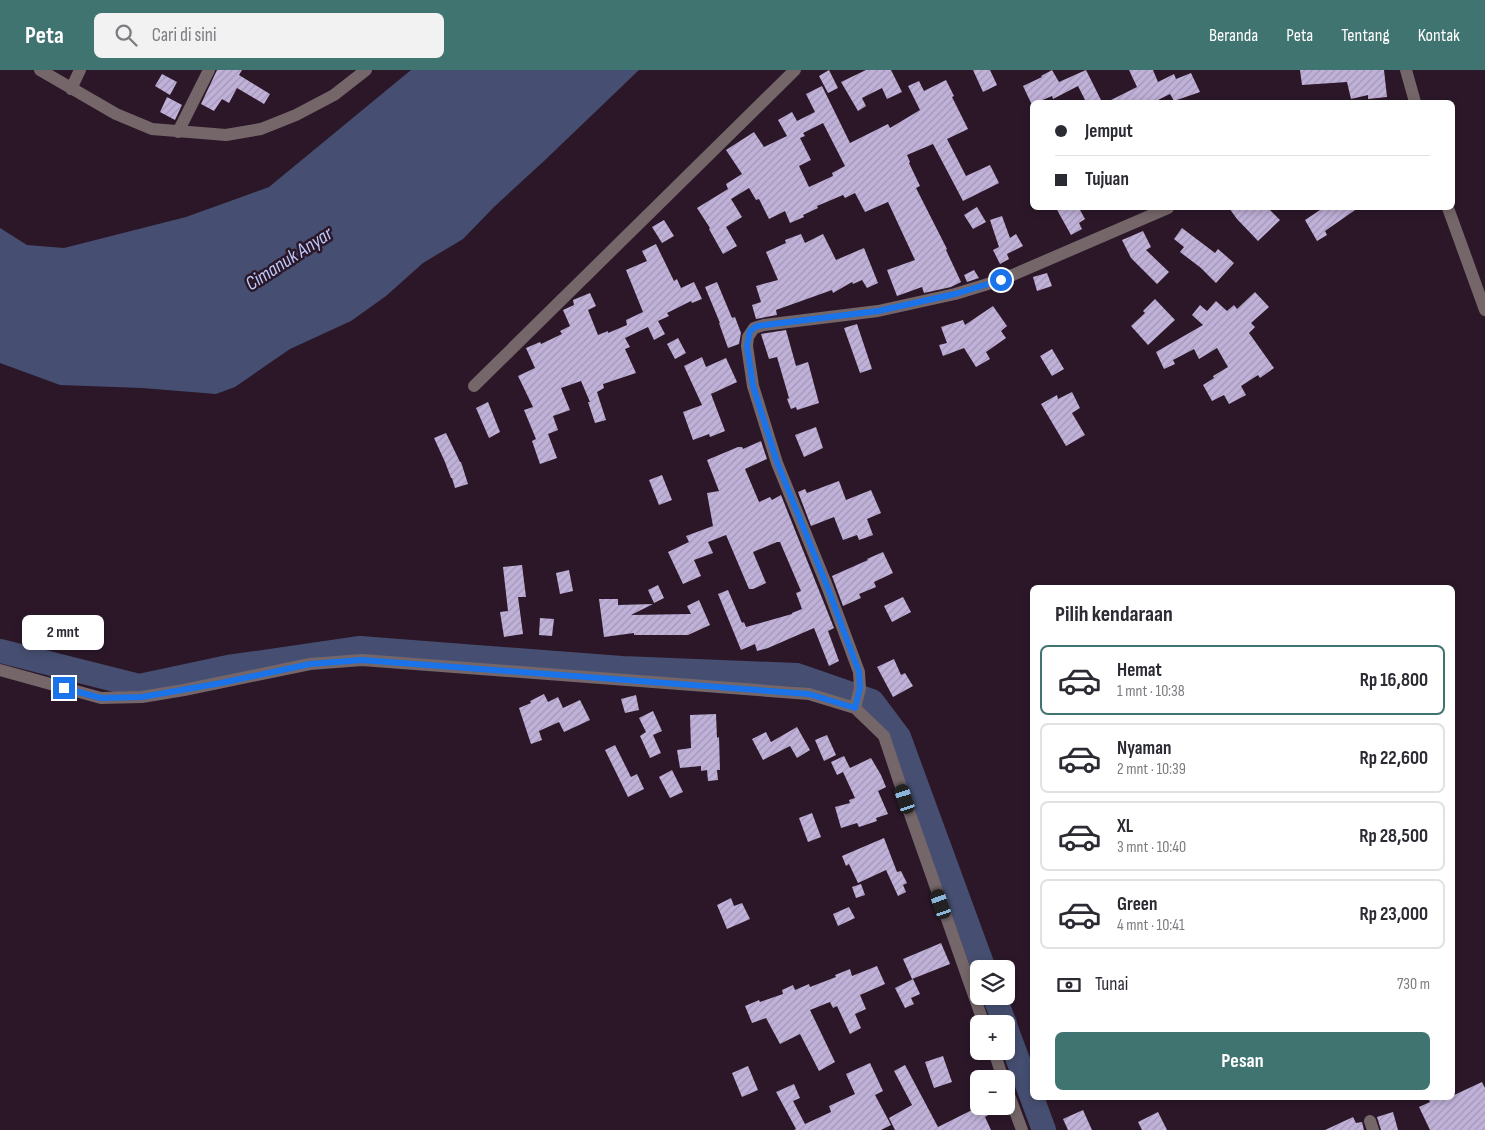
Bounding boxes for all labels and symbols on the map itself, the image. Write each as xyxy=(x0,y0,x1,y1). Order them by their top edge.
water label: Cimanuk Anyar xyxy=(241,221,338,296)
route start xyxy=(990,269,1012,291)
callout: 2 mnt xyxy=(23,616,105,650)
route end xyxy=(53,677,75,699)
car xyxy=(893,782,916,816)
car xyxy=(929,887,952,921)

